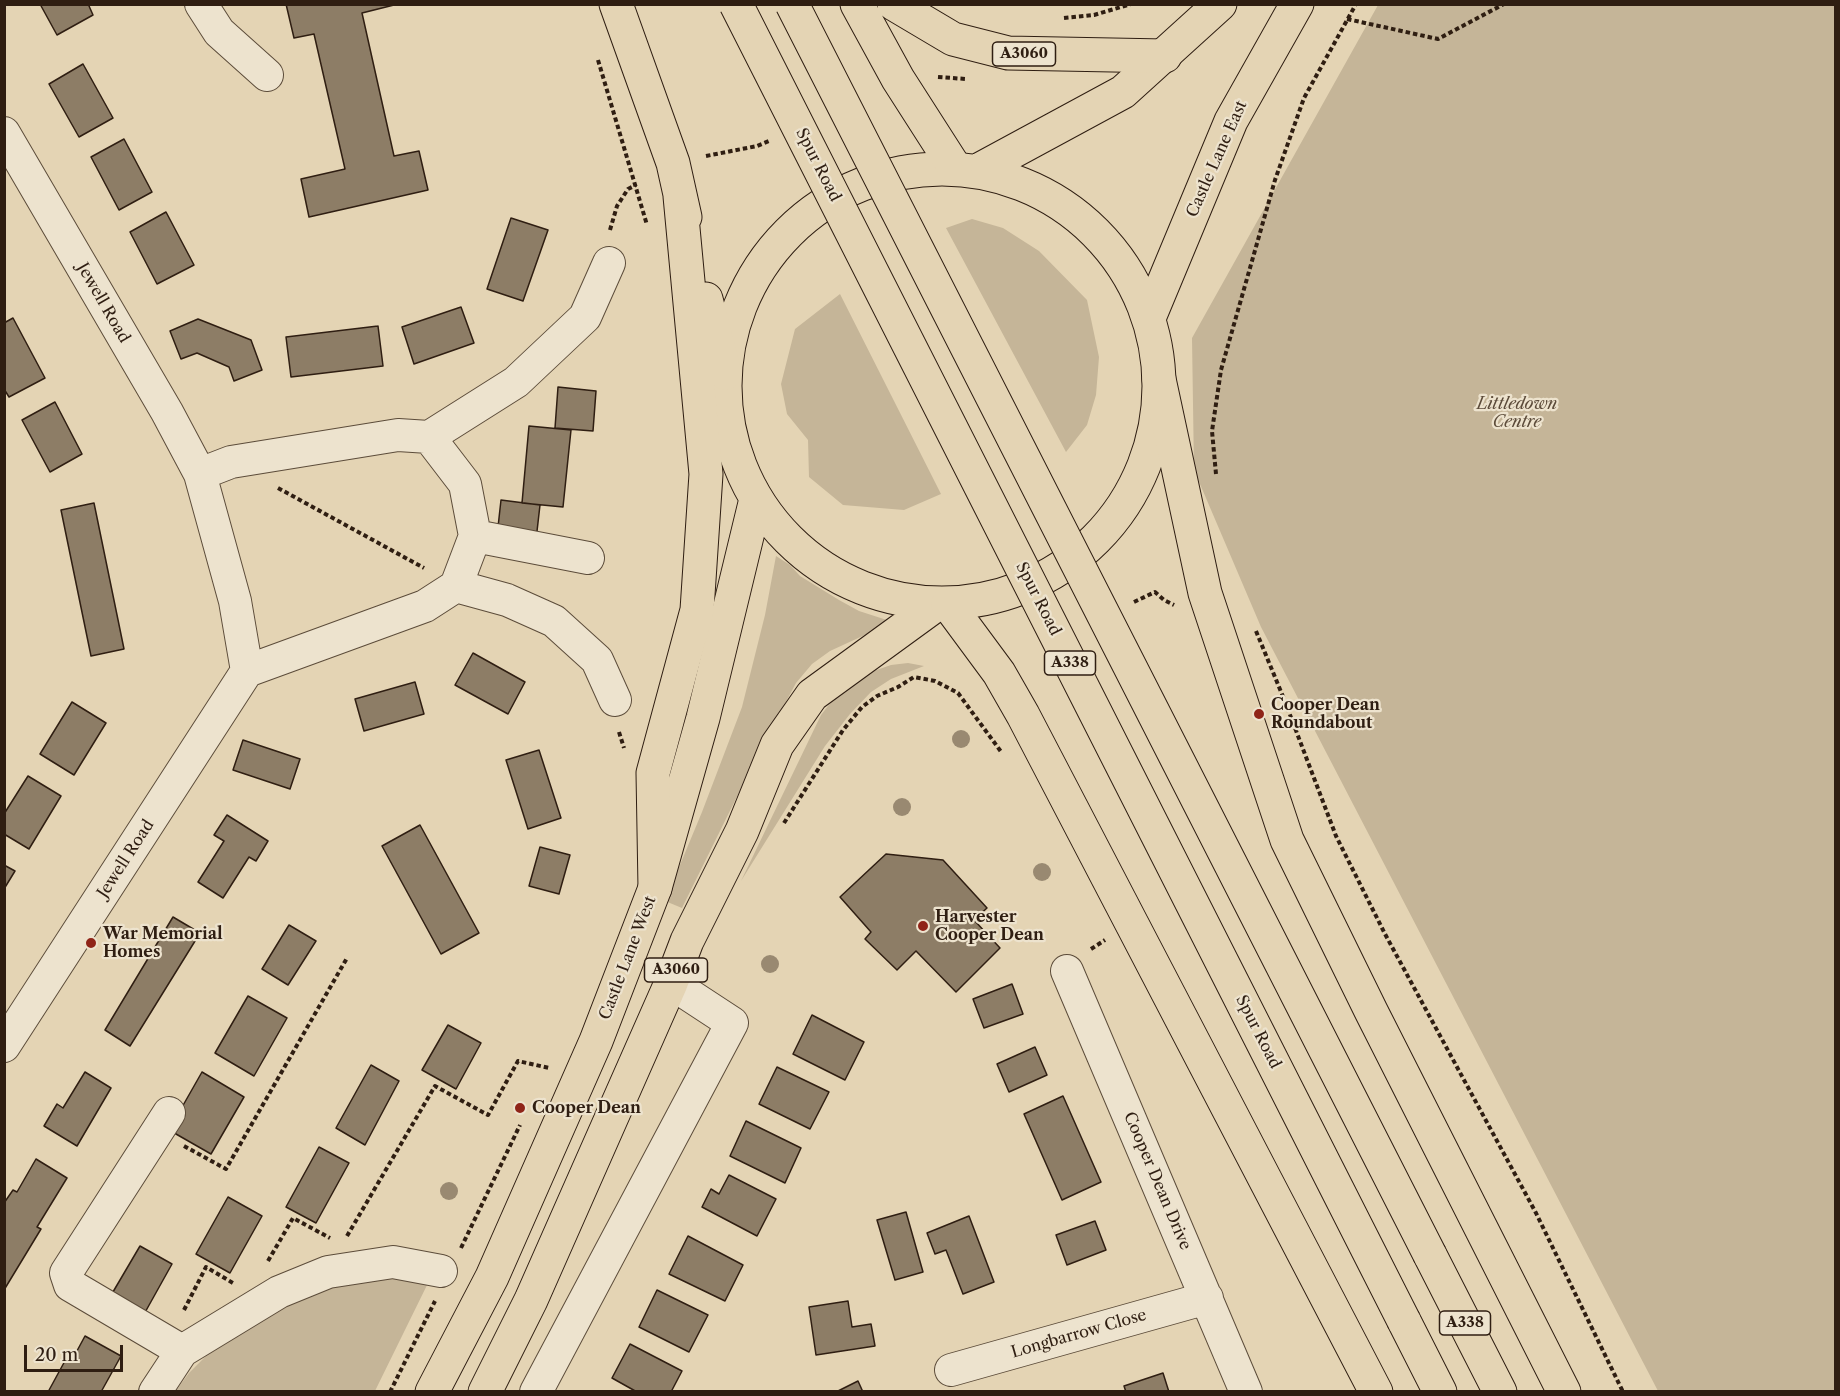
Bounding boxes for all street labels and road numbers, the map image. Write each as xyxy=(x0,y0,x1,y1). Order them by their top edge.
road number: A3060 xyxy=(992,42,1056,66)
street label: Castle Lane East xyxy=(1183,98,1251,220)
street label: Spur Road xyxy=(791,125,845,205)
street label: Jewell Road xyxy=(72,260,134,346)
street label: Spur Road xyxy=(1011,559,1065,639)
road number: A338 xyxy=(1044,651,1096,675)
street label: Jewell Road xyxy=(94,816,158,902)
street label: Castle Lane West xyxy=(596,893,660,1023)
road number: A3060 xyxy=(644,958,708,982)
street label: Spur Road xyxy=(1231,992,1285,1072)
street label: Cooper Dean Drive xyxy=(1119,1109,1195,1253)
street label: Longbarrow Close xyxy=(1009,1306,1149,1362)
road number: A338 xyxy=(1440,1311,1490,1335)

